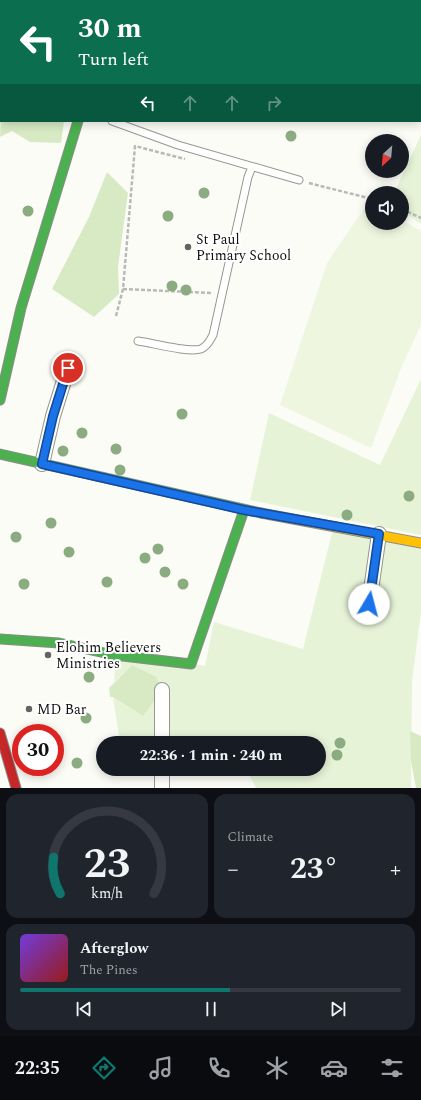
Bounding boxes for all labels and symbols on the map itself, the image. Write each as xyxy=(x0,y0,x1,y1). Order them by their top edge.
north arrow xyxy=(365,134,409,178)
place label: St Paul Primary School xyxy=(196,229,291,266)
marker: St Paul Primary School xyxy=(183,242,193,252)
pin xyxy=(51,351,85,385)
position arrow xyxy=(348,583,390,625)
place label: Elohim Believers Ministries xyxy=(56,637,161,674)
marker: Elohim Believers Ministries xyxy=(43,650,53,660)
place label: MD Bar xyxy=(37,699,87,720)
marker: MD Bar xyxy=(24,704,34,714)
speed limit sign: 30 xyxy=(12,724,64,776)

